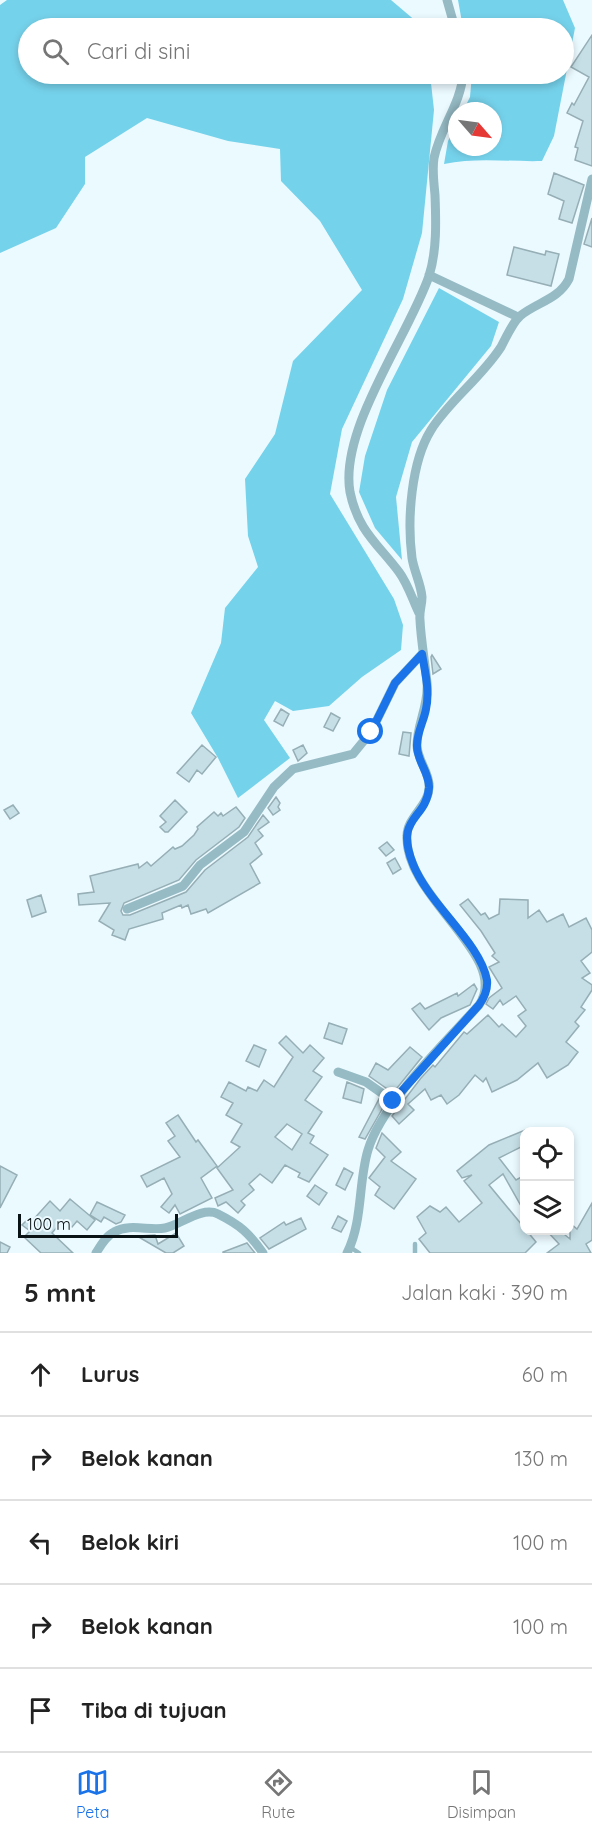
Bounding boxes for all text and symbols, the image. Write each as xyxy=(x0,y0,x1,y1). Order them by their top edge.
search box xyxy=(18,18,574,84)
icon: search xyxy=(39,35,72,68)
text: Cari di sini xyxy=(87,37,190,65)
north arrow xyxy=(448,102,502,156)
route start xyxy=(357,718,383,744)
route end xyxy=(379,1087,405,1113)
map controls xyxy=(520,1127,574,1235)
button: locate xyxy=(520,1127,574,1181)
button: layers xyxy=(520,1181,574,1235)
scale bar xyxy=(18,1211,178,1238)
text: 100 m xyxy=(27,1214,71,1234)
text: 5 mnt xyxy=(24,1276,96,1309)
text: Jalan kaki · 390 m xyxy=(401,1280,568,1305)
icon: ahead xyxy=(24,1358,57,1391)
text: Lurus xyxy=(81,1360,139,1388)
text: 60 m xyxy=(522,1362,568,1387)
icon: right xyxy=(24,1442,57,1475)
text: Belok kanan xyxy=(81,1444,213,1472)
text: 130 m xyxy=(515,1446,568,1471)
icon: left xyxy=(24,1526,57,1559)
text: Belok kiri xyxy=(81,1528,179,1556)
text: 100 m xyxy=(513,1530,568,1555)
icon: right xyxy=(24,1610,57,1643)
text: Belok kanan xyxy=(81,1612,213,1640)
text: 100 m xyxy=(513,1614,568,1639)
icon: arrive xyxy=(24,1694,57,1727)
text: Tiba di tujuan xyxy=(81,1696,227,1724)
tab: Peta xyxy=(76,1766,109,1822)
tab: Rute xyxy=(261,1766,295,1822)
tab: Disimpan xyxy=(447,1766,516,1822)

